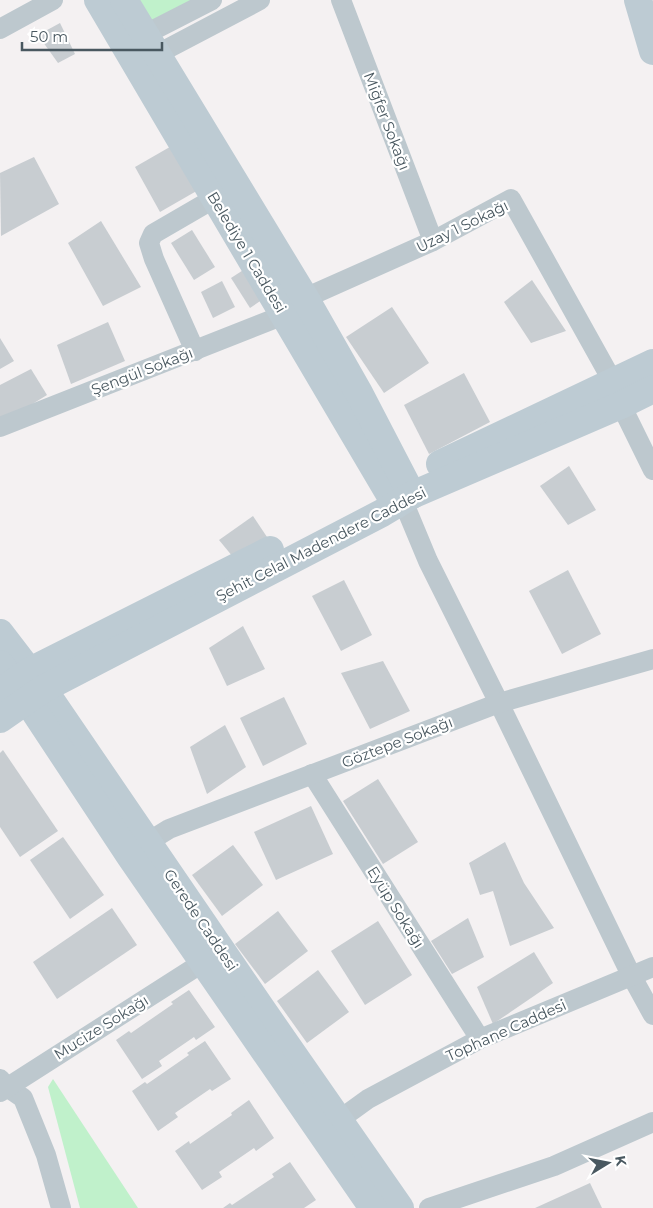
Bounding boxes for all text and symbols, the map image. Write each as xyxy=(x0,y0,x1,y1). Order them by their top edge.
scale bar xyxy=(22,20,162,52)
text: 50 m xyxy=(30,27,68,46)
street label: Miğfer Sokağı xyxy=(360,69,414,173)
street label: Belediye 1 Caddesi xyxy=(203,188,291,316)
street label: Uzay 1 Sokağı xyxy=(413,196,511,256)
street label: Şengül Sokağı xyxy=(88,343,196,399)
street label: Şehit Celal Madendere Caddesi xyxy=(213,483,429,605)
street label: Göztepe Sokağı xyxy=(339,712,455,772)
street label: Eyüp Sokağı xyxy=(363,863,429,951)
street label: Gerede Caddesi xyxy=(160,865,242,975)
street label: Mucize Sokağı xyxy=(50,990,152,1064)
street label: Tophane Caddesi xyxy=(443,995,569,1065)
north arrow xyxy=(583,1138,633,1188)
text: K xyxy=(611,1154,631,1168)

